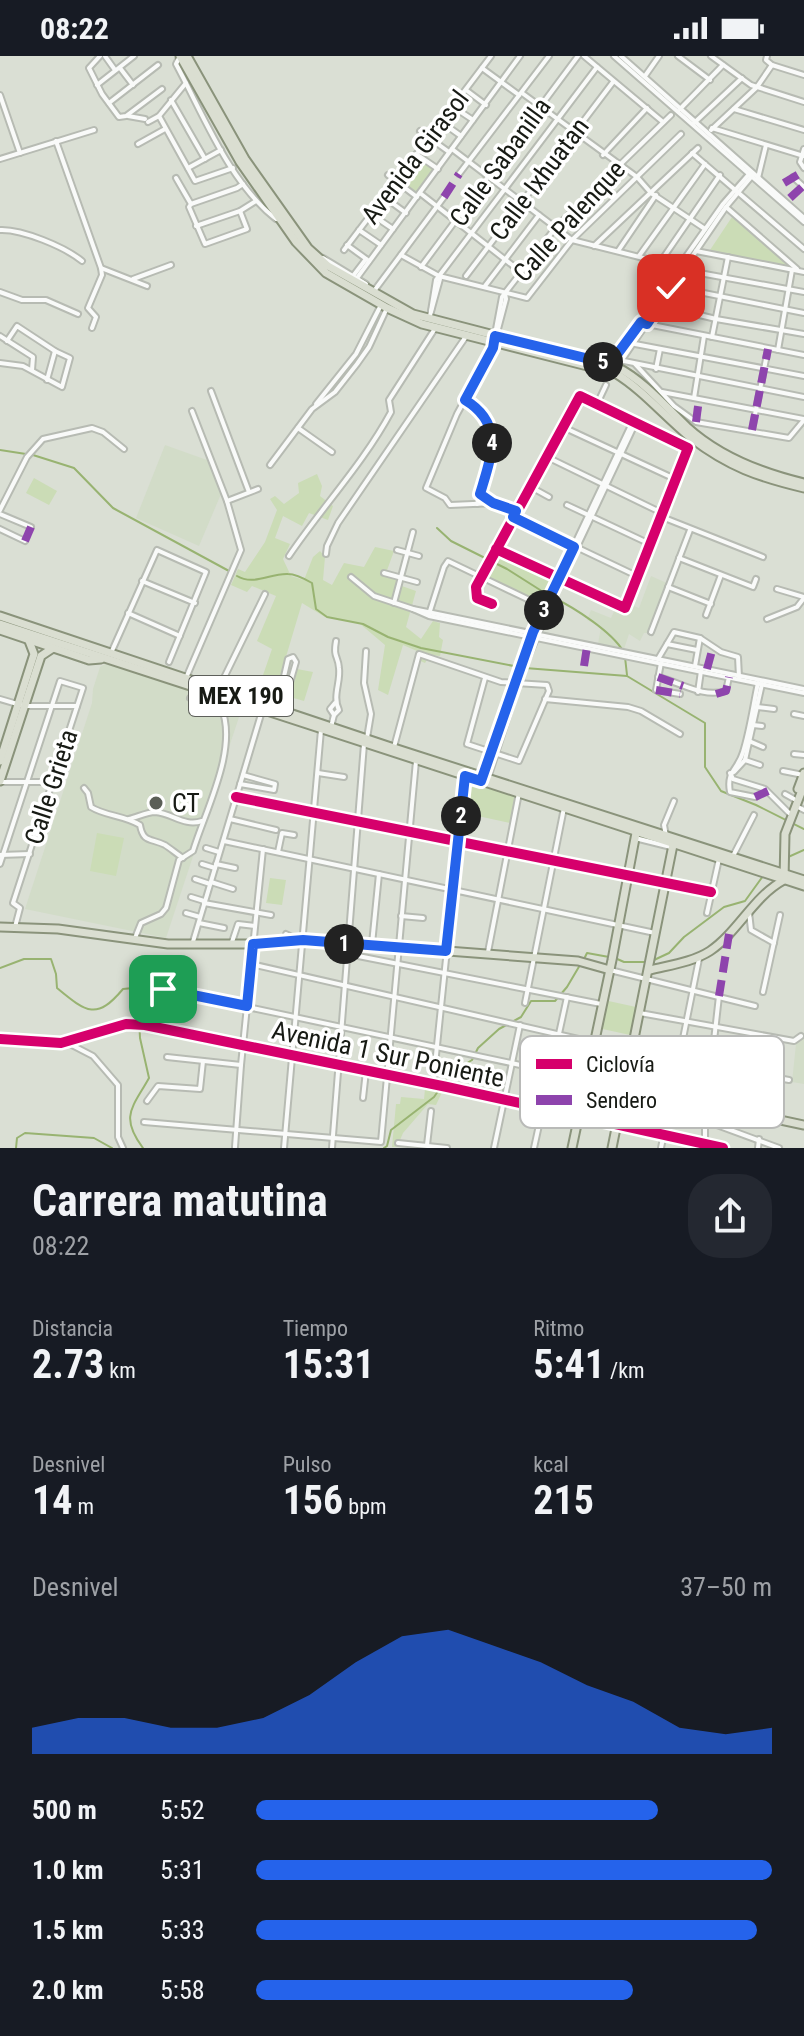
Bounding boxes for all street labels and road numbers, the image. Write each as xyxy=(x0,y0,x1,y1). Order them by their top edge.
street label: Avenida Girasol xyxy=(355,84,475,230)
street label: Calle Sabanilla xyxy=(443,92,557,232)
street label: Calle Ixhuatan xyxy=(483,112,595,246)
street label: Calle Palenque xyxy=(507,154,631,288)
road number: MEX 190 xyxy=(189,676,293,716)
street label: Calle Grieta xyxy=(18,726,84,848)
street label: Avenida 1 Sur Poniente xyxy=(269,1015,507,1093)

